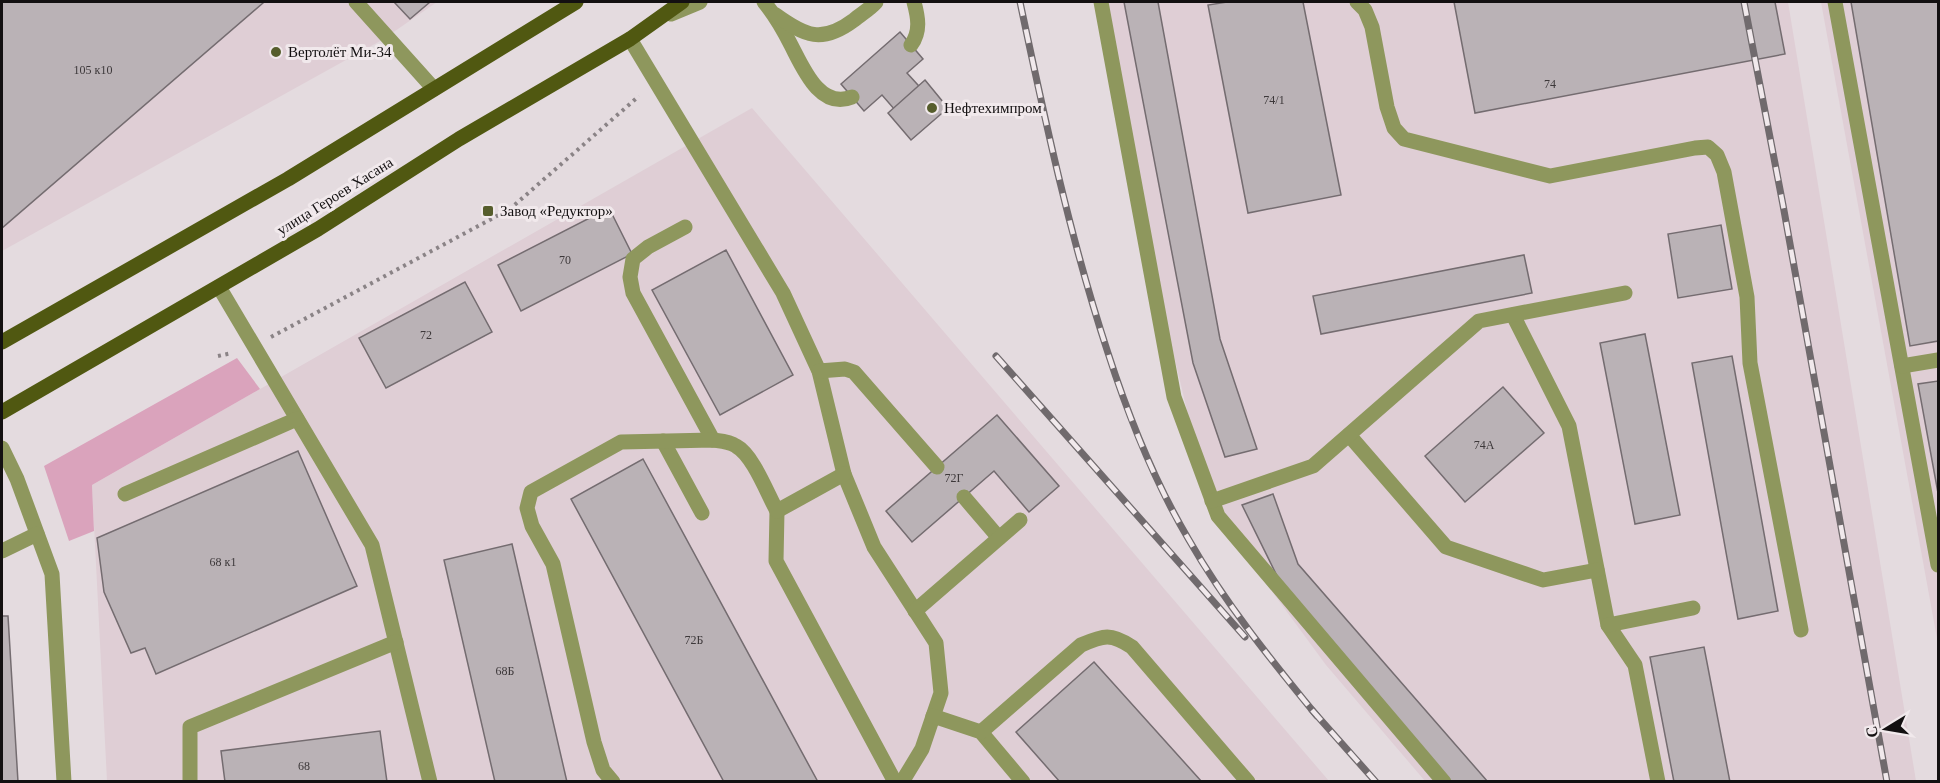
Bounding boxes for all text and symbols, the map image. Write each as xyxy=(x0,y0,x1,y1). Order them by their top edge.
place label: Вертолёт Ми-34 xyxy=(288,44,392,60)
marker: Вертолёт Ми-34 xyxy=(269,45,283,59)
house number: 105 к10 xyxy=(74,63,112,77)
house number: 74 xyxy=(1544,77,1556,91)
house number: 74/1 xyxy=(1263,93,1285,107)
place label: Нефтехимпром xyxy=(944,100,1042,116)
marker: Нефтехимпром xyxy=(925,101,939,115)
street label: улица Героев Хасана xyxy=(274,154,396,238)
place label: Завод «Редуктор» xyxy=(500,203,613,219)
marker: Завод «Редуктор» xyxy=(481,204,495,218)
house number: 70 xyxy=(559,253,571,267)
house number: 72 xyxy=(420,328,432,342)
house number: 74А xyxy=(1474,438,1495,452)
house number: 72Г xyxy=(945,471,964,485)
house number: 68 к1 xyxy=(210,555,236,569)
house number: 72Б xyxy=(685,633,704,647)
house number: 68Б xyxy=(496,664,515,678)
north arrow xyxy=(1856,699,1916,759)
text: С xyxy=(1862,724,1881,739)
house number: 68 xyxy=(298,759,310,773)

